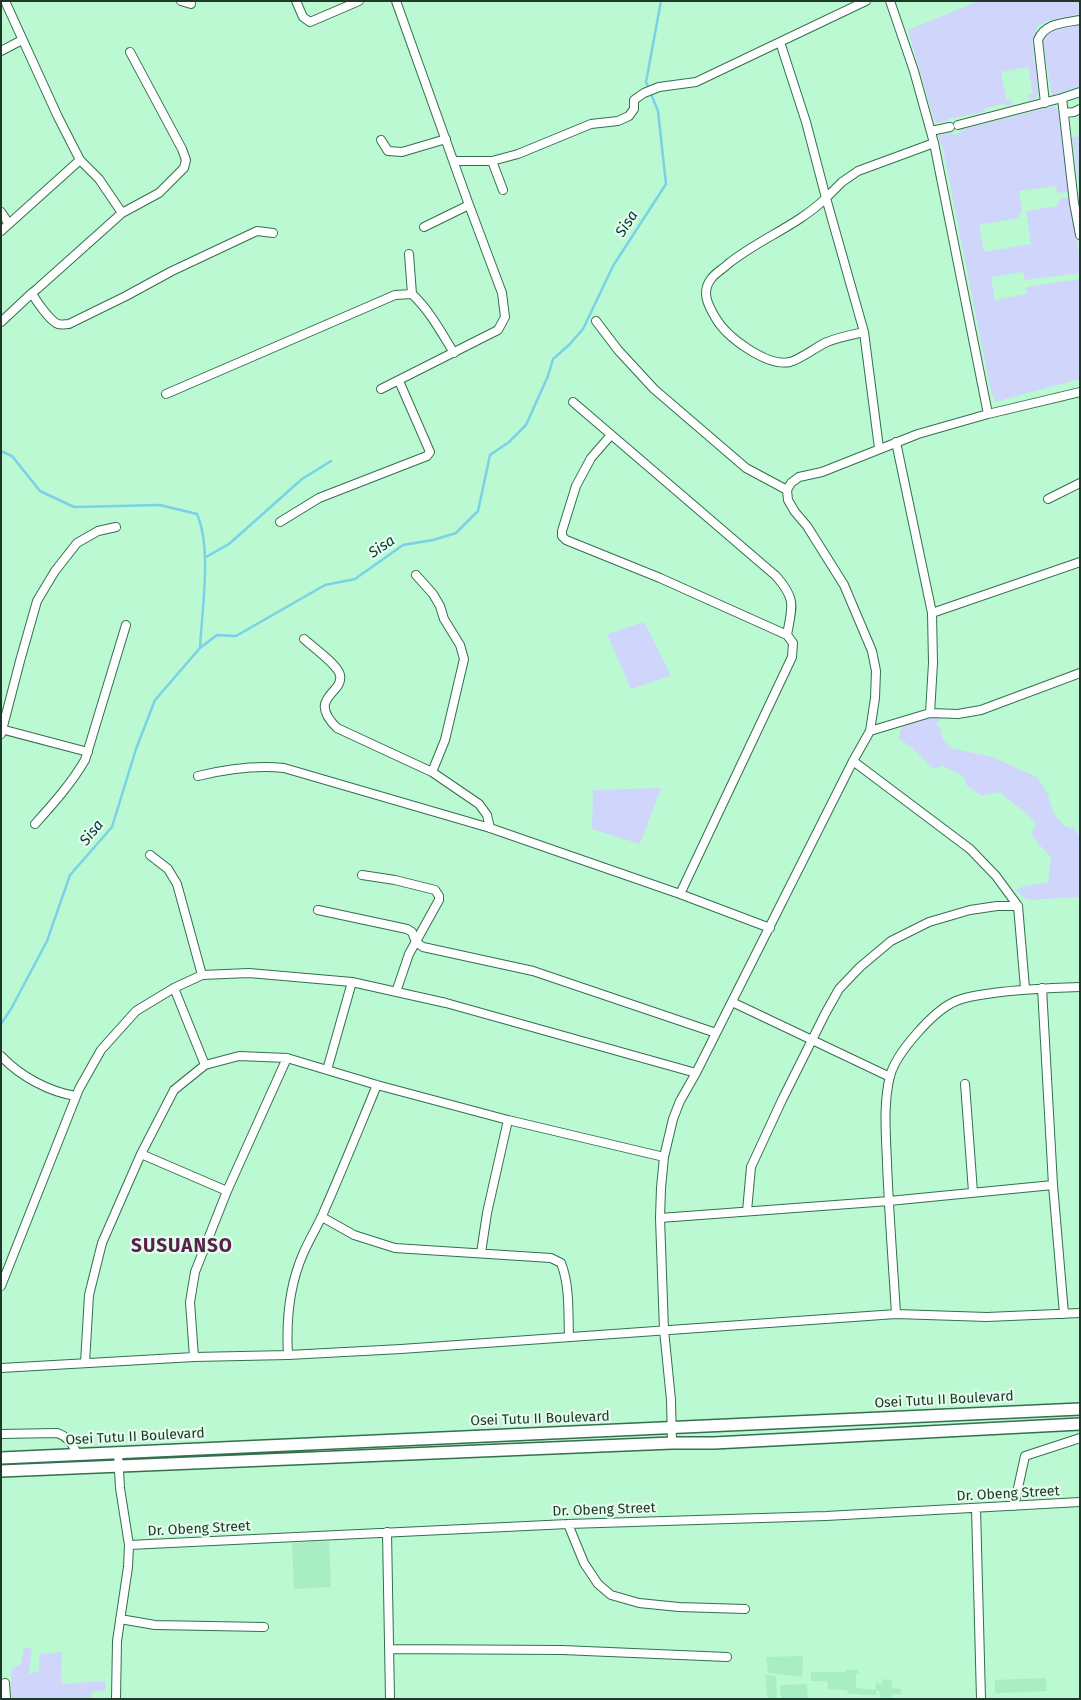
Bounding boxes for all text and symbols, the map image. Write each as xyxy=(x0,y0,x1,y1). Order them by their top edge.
water label: Sisa xyxy=(612,207,642,241)
water label: Sisa xyxy=(365,532,399,562)
water label: Sisa xyxy=(76,817,108,849)
district label: SUSUANSO xyxy=(130,1236,234,1258)
street label: Osei Tutu II Boulevard xyxy=(874,1388,1014,1412)
street label: Osei Tutu II Boulevard xyxy=(470,1408,610,1430)
street label: Osei Tutu II Boulevard xyxy=(65,1425,205,1449)
street label: Dr. Obeng Street xyxy=(956,1483,1060,1505)
street label: Dr. Obeng Street xyxy=(552,1500,656,1520)
street label: Dr. Obeng Street xyxy=(147,1518,251,1540)

